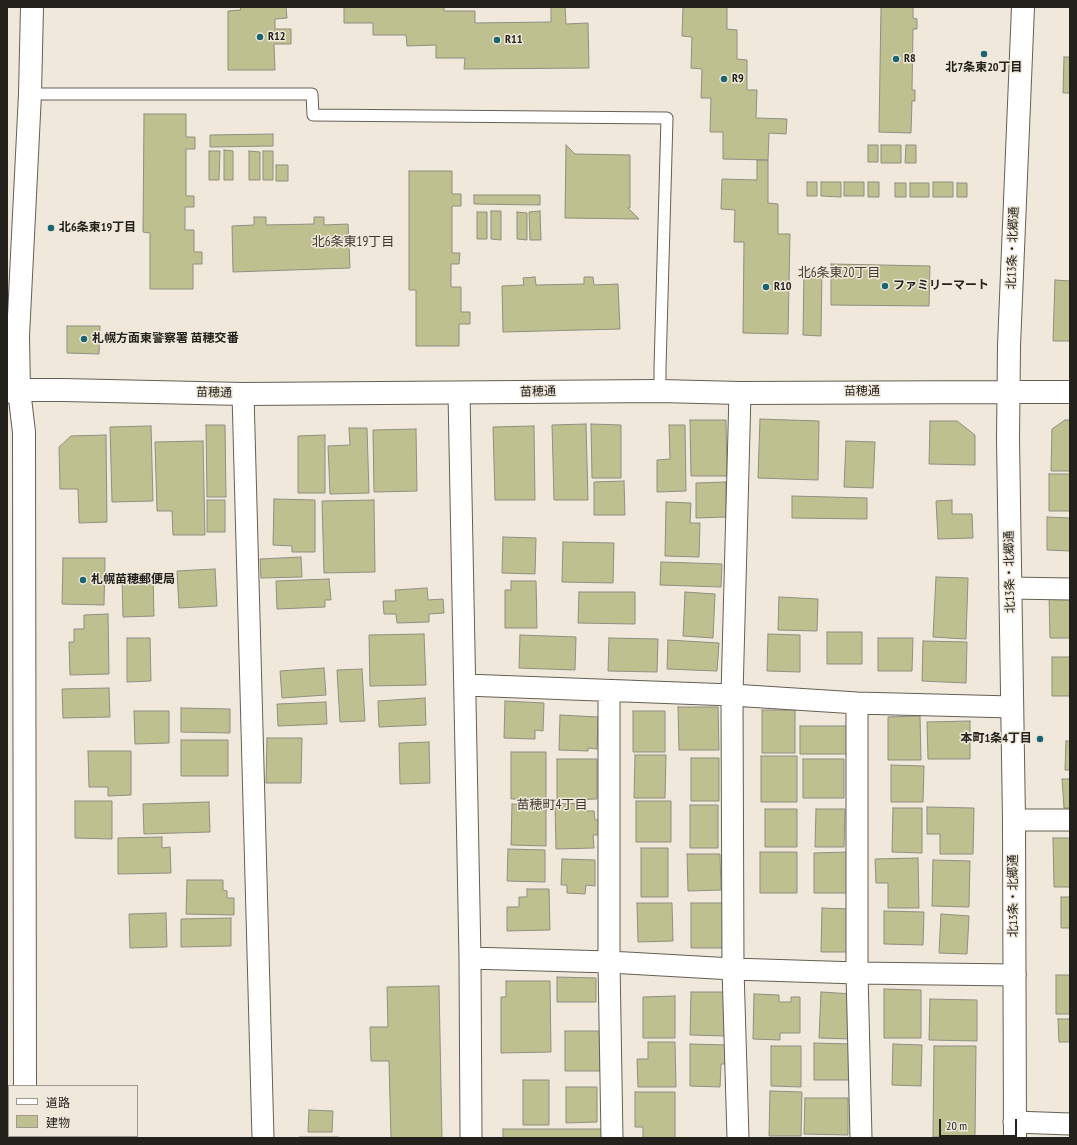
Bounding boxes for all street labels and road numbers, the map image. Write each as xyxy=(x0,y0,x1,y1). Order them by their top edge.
street label: 北13条・北郷通 xyxy=(1004,206,1022,290)
street label: 苗穂通 xyxy=(520,384,556,400)
street label: 苗穂通 xyxy=(196,385,232,401)
street label: 苗穂通 xyxy=(844,385,880,399)
street label: 北13条・北郷通 xyxy=(1002,530,1018,614)
street label: 北13条・北郷通 xyxy=(1007,855,1021,937)

